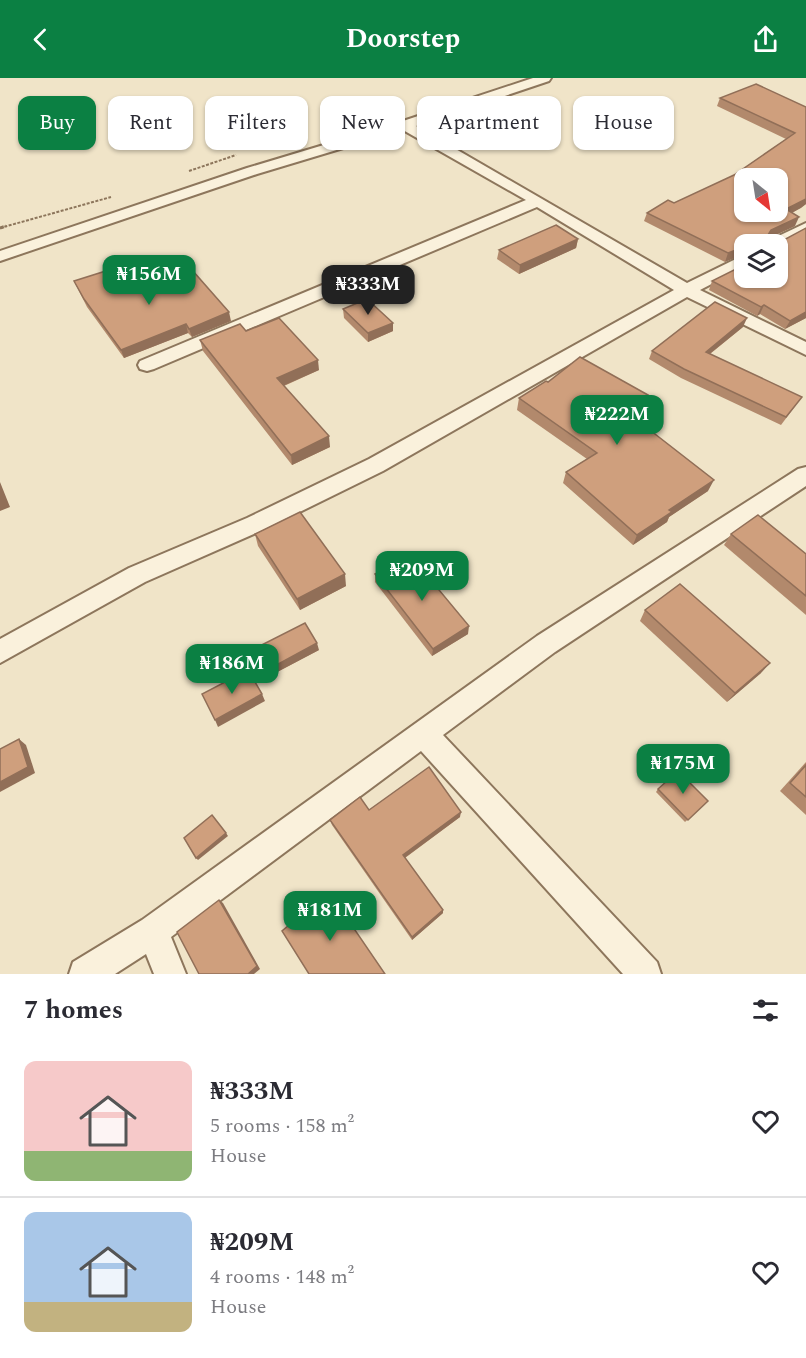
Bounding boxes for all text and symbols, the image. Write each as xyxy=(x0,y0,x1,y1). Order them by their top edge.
text: Doorstep xyxy=(346,18,460,60)
icon: back xyxy=(24,23,57,56)
icon: share xyxy=(749,23,782,56)
chip: Buy xyxy=(18,96,96,150)
chip: Rent xyxy=(108,96,193,150)
chip: Filters xyxy=(205,96,308,150)
chip: New xyxy=(320,96,405,150)
chip: Apartment xyxy=(417,96,561,150)
chip: House xyxy=(573,96,674,150)
north arrow xyxy=(734,168,788,222)
map controls xyxy=(734,168,788,288)
button: layers xyxy=(734,234,788,288)
pin: ₦156M xyxy=(107,255,191,306)
text: ₦156M xyxy=(117,259,181,289)
pin: ₦333M xyxy=(326,265,410,316)
text: ₦333M xyxy=(336,269,400,299)
pin: ₦222M xyxy=(575,395,659,446)
text: ₦222M xyxy=(585,399,649,429)
pin: ₦209M xyxy=(380,551,464,602)
text: ₦209M xyxy=(390,555,454,585)
pin: ₦186M xyxy=(190,644,274,695)
text: ₦186M xyxy=(200,648,264,678)
pin: ₦175M xyxy=(641,744,725,795)
text: ₦175M xyxy=(651,748,715,778)
pin: ₦181M xyxy=(288,891,372,942)
text: ₦181M xyxy=(298,895,362,925)
text: 7 homes xyxy=(24,990,123,1030)
icon: filters xyxy=(749,994,782,1027)
text: ₦333M xyxy=(210,1071,294,1111)
icon: home xyxy=(72,1085,144,1157)
icon: heart xyxy=(749,1105,782,1138)
text: 5 rooms · 158 m² xyxy=(210,1111,354,1141)
text: House xyxy=(210,1141,267,1171)
text: ₦209M xyxy=(210,1222,294,1262)
icon: home xyxy=(72,1236,144,1308)
icon: heart xyxy=(749,1256,782,1289)
text: 4 rooms · 148 m² xyxy=(210,1262,354,1292)
text: House xyxy=(210,1292,267,1322)

